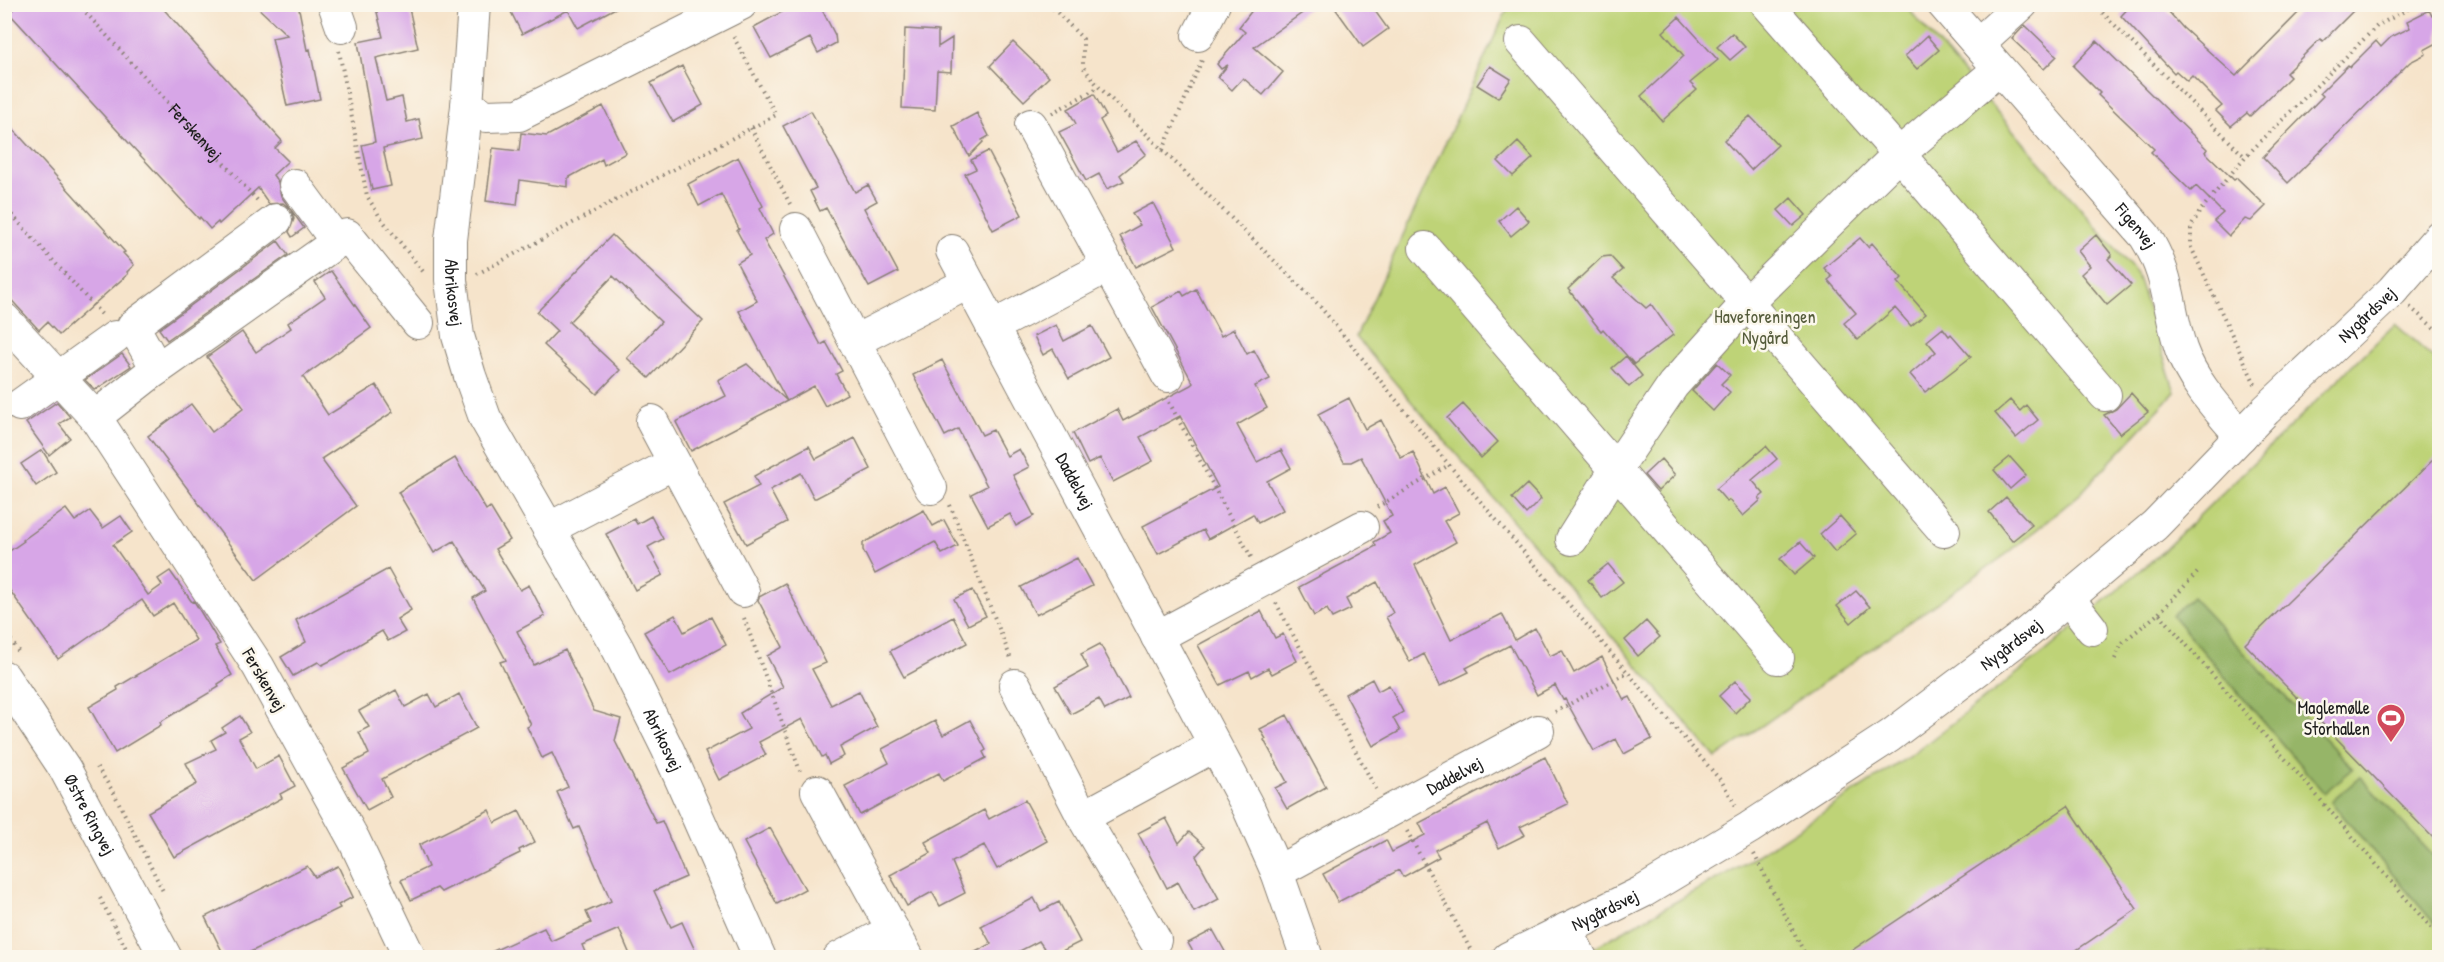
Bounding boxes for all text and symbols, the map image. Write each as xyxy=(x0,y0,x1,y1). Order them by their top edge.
street label: Ferskenvej xyxy=(162,97,228,166)
street label: Figenvej xyxy=(2109,197,2163,253)
street label: Abrikosvej xyxy=(439,259,470,328)
street label: Nygårdsvej xyxy=(2332,281,2401,348)
park label: Haveforeningen Nygård xyxy=(1714,304,1816,350)
street label: Daddelvej xyxy=(1050,449,1100,514)
street label: Nygårdsvej xyxy=(1975,613,2047,676)
street label: Ferskenvej xyxy=(236,643,293,716)
place label: Maglemølle Storhallen xyxy=(2298,695,2370,741)
sports icon: Maglemølle Storhallen xyxy=(2375,702,2407,744)
street label: Abrikosvej xyxy=(637,704,689,775)
street label: Daddelvej xyxy=(1422,750,1487,801)
street label: Østre Ringvej xyxy=(58,769,122,859)
street label: Nygårdsvej xyxy=(1567,883,1642,937)

